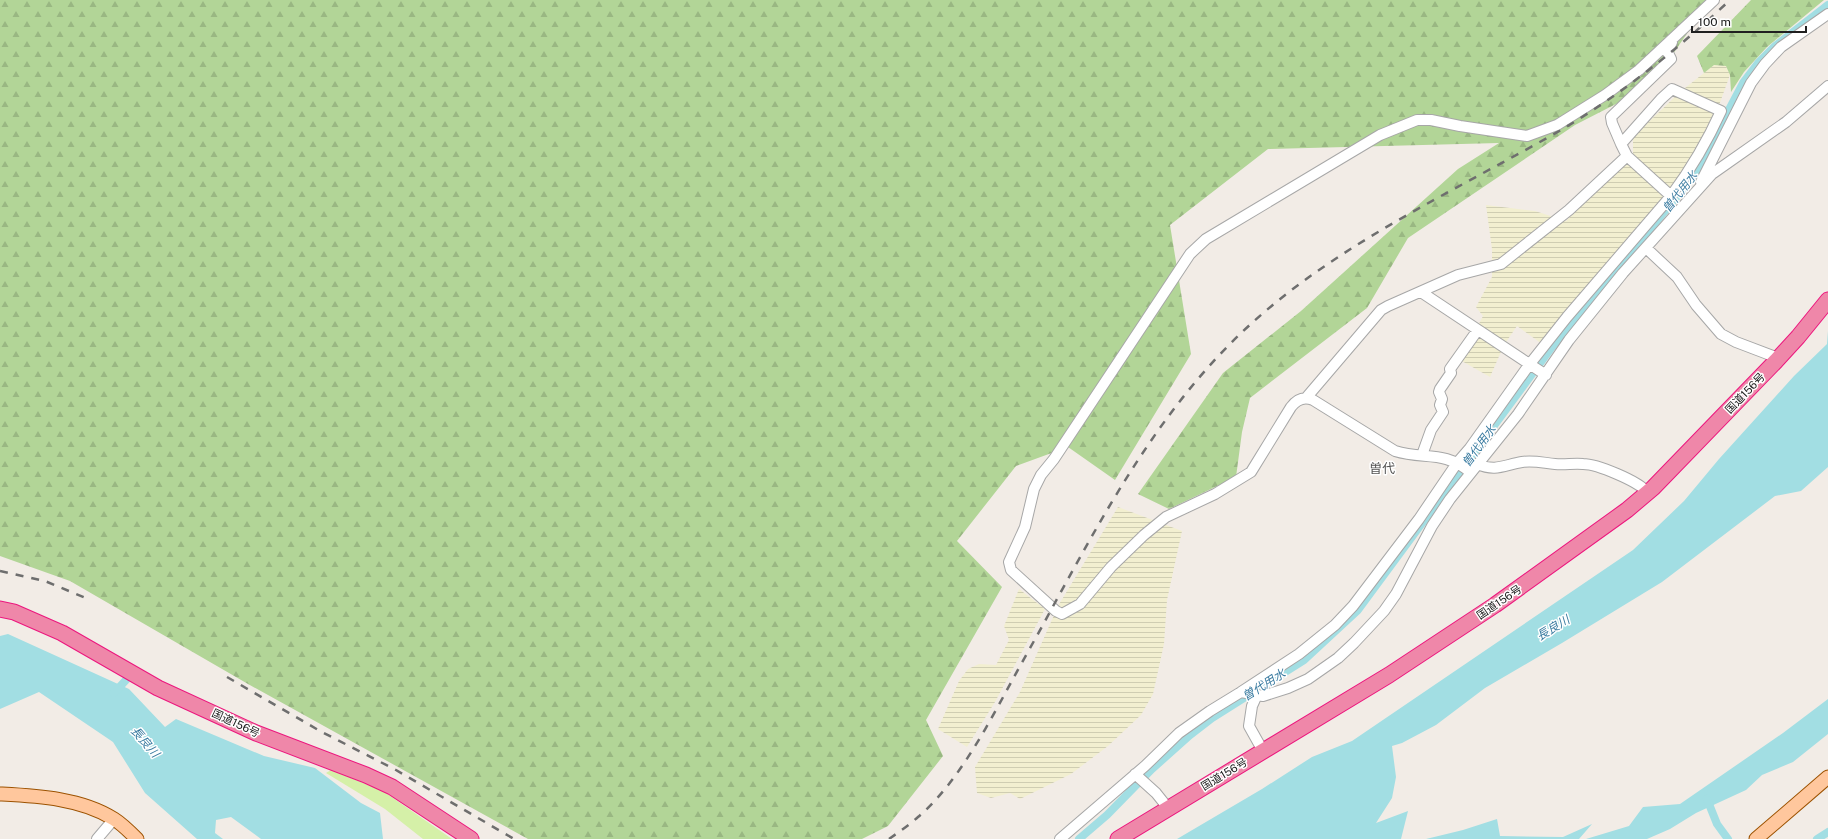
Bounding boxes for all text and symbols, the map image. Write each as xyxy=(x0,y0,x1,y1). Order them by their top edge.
scale bar xyxy=(1692,8,1806,34)
text: 100 m xyxy=(1698,15,1731,29)
water label: 曽代用水 xyxy=(1660,167,1702,215)
street label: 国道156号 xyxy=(1723,370,1767,416)
water label: 曽代用水 xyxy=(1459,421,1500,470)
district label: 曽代 xyxy=(1369,461,1395,476)
street label: 国道156号 xyxy=(1474,583,1524,621)
water label: 長良川 xyxy=(1534,612,1574,643)
water label: 曽代用水 xyxy=(1240,665,1290,704)
street label: 国道156号 xyxy=(210,707,262,739)
water label: 長良川 xyxy=(128,724,163,762)
street label: 国道156号 xyxy=(1199,756,1249,792)

